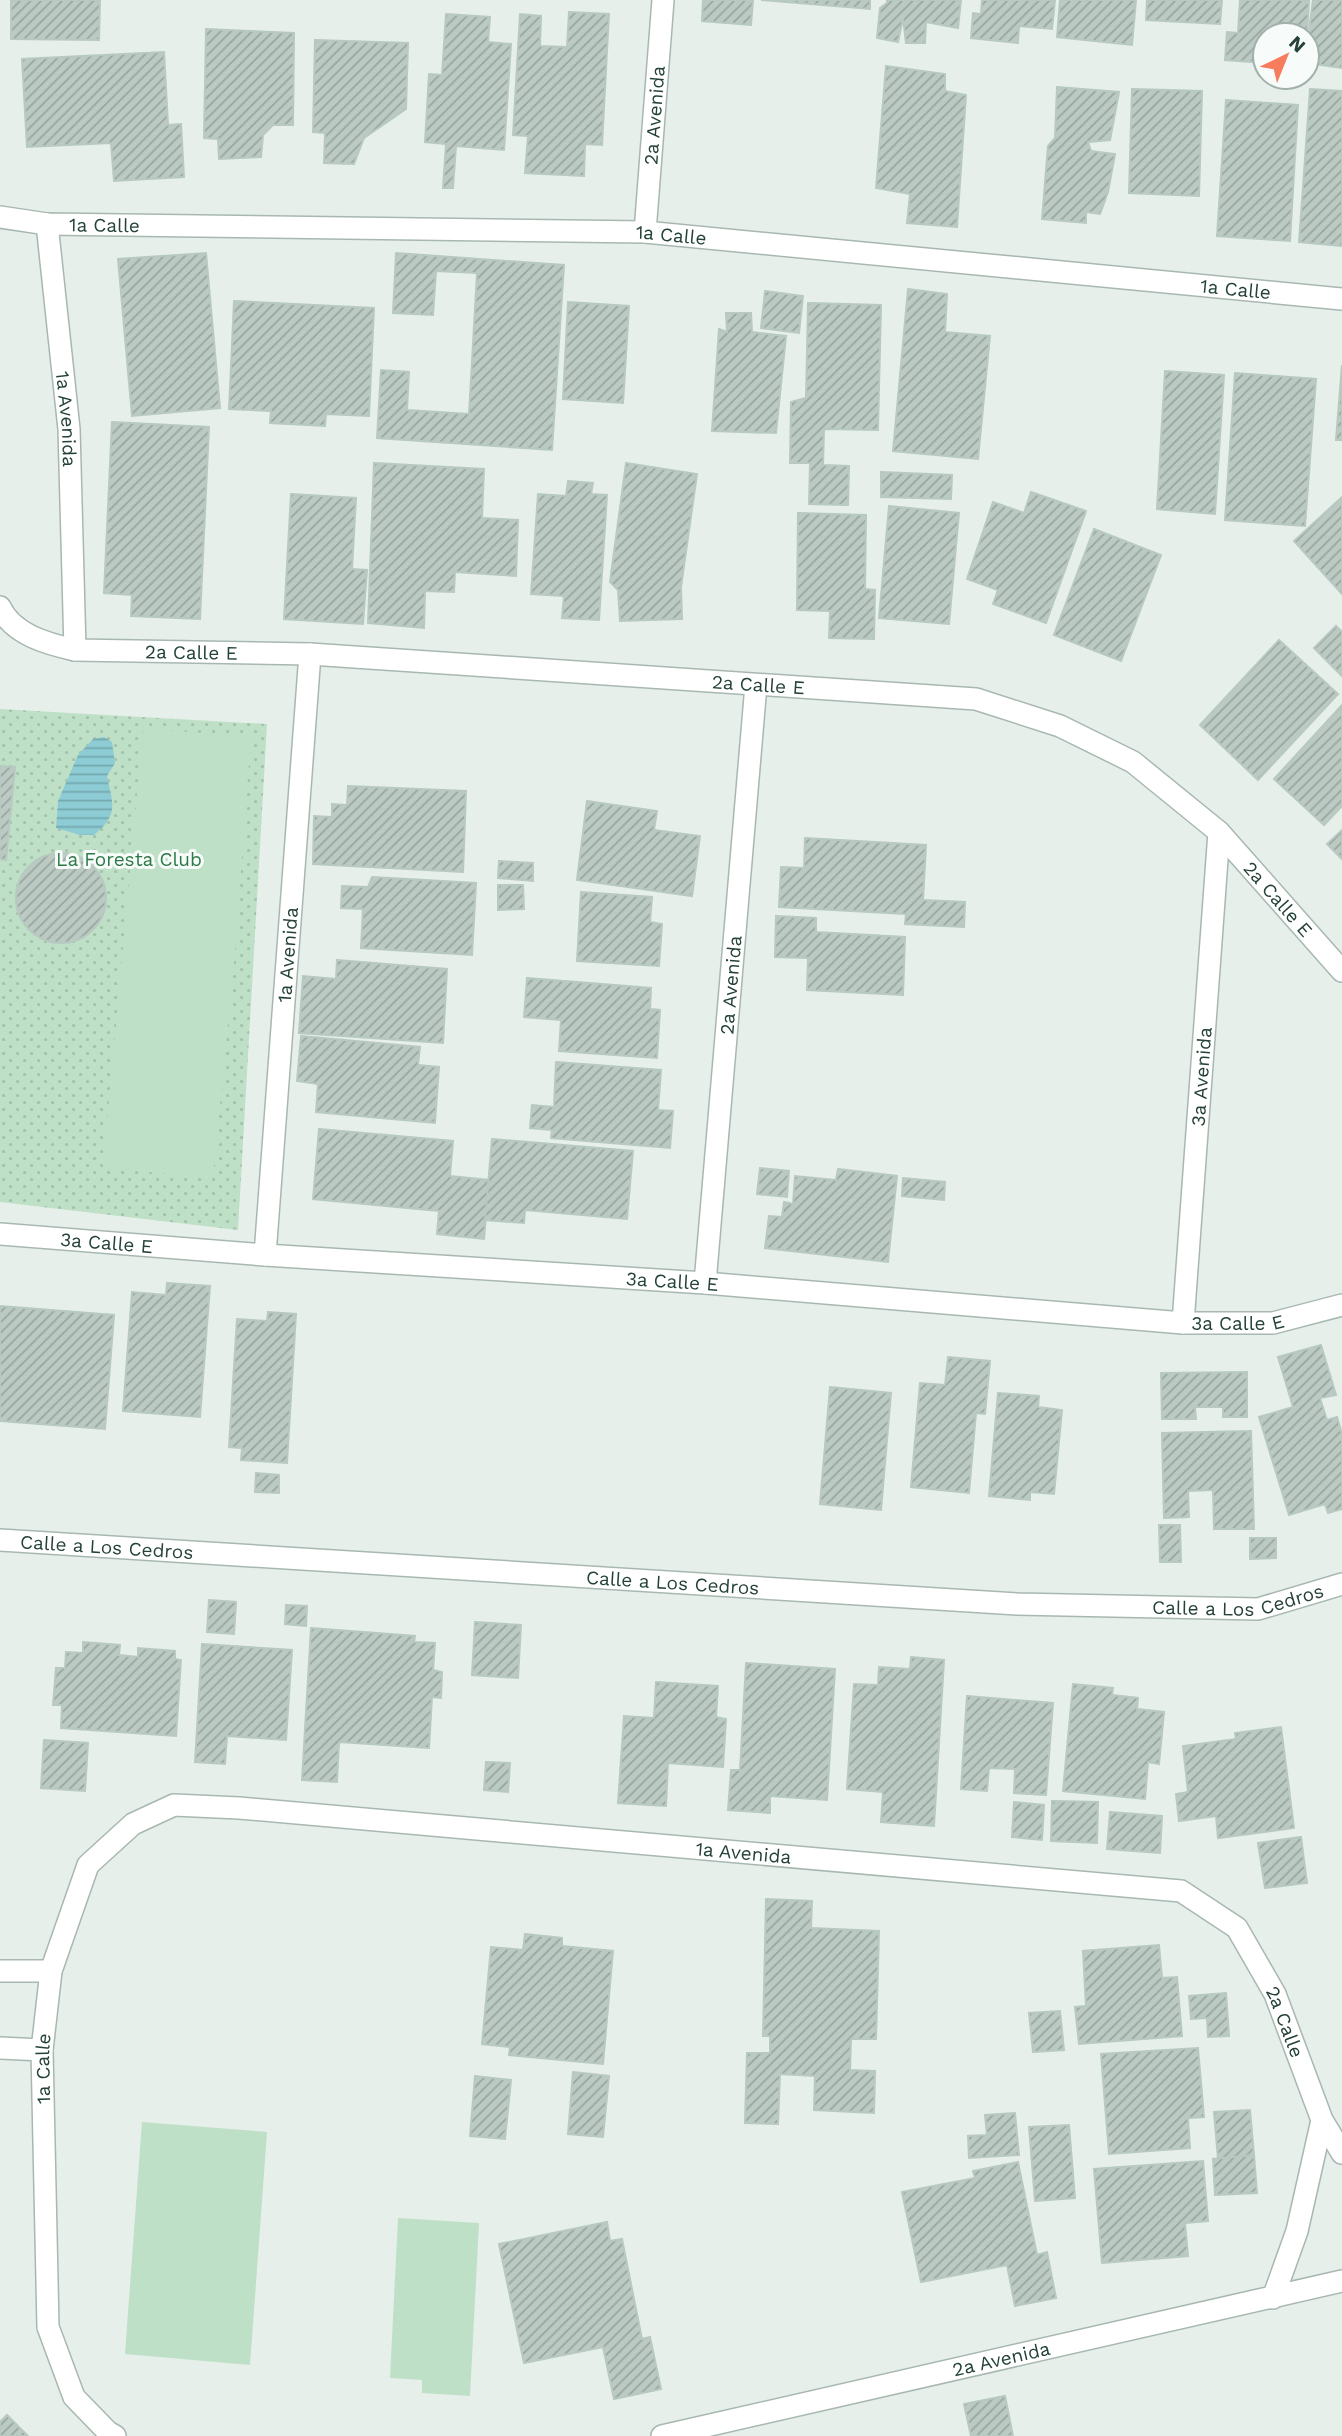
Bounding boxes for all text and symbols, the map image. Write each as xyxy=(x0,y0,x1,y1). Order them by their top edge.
north arrow xyxy=(1251,21,1321,91)
text: N xyxy=(1284,31,1310,57)
street label: 2a Avenida xyxy=(639,65,669,166)
street label: 1a Calle xyxy=(69,213,140,237)
street label: 1a Calle xyxy=(636,220,708,249)
street label: 1a Calle xyxy=(1199,274,1272,304)
street label: 1a Avenida xyxy=(51,370,82,467)
street label: 2a Calle E xyxy=(145,640,238,664)
street label: 2a Calle E xyxy=(711,670,805,699)
park label: La Foresta Club xyxy=(56,848,202,871)
street label: 2a Calle E xyxy=(1239,856,1318,941)
street label: 1a Avenida xyxy=(272,906,303,1003)
street label: 2a Avenida xyxy=(715,934,746,1036)
street label: 3a Avenida xyxy=(1186,1026,1216,1127)
street label: 3a Calle E xyxy=(59,1227,154,1258)
street label: 3a Calle E xyxy=(625,1266,720,1296)
street label: 3a Calle E xyxy=(1191,1309,1287,1335)
street label: Calle a Los Cedros xyxy=(19,1530,194,1564)
street label: Calle a Los Cedros xyxy=(585,1565,760,1599)
street label: Calle a Los Cedros xyxy=(1152,1579,1326,1621)
street label: 1a Avenida xyxy=(695,1837,792,1868)
street label: 2a Calle xyxy=(1261,1982,1309,2061)
street label: 1a Calle xyxy=(31,2032,55,2104)
street label: 2a Avenida xyxy=(950,2336,1053,2381)

